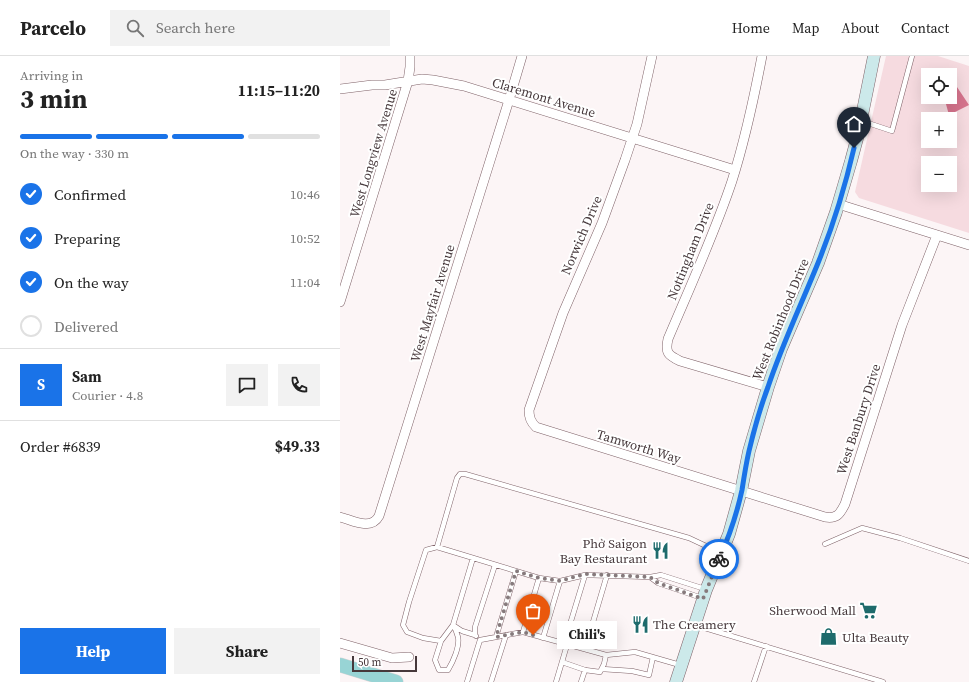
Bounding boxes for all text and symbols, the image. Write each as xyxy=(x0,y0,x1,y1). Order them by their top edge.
search box xyxy=(110,10,390,46)
text: Parcelo xyxy=(20,15,86,41)
icon: search xyxy=(124,17,146,39)
text: Search here xyxy=(156,17,235,38)
text: Home xyxy=(732,18,770,38)
text: Map xyxy=(792,18,819,38)
text: About xyxy=(841,18,879,38)
text: Contact xyxy=(901,18,949,38)
text: Arriving in xyxy=(20,67,83,84)
map controls xyxy=(921,68,957,192)
button: locate xyxy=(921,68,957,104)
street label: Claremont Avenue xyxy=(490,74,598,121)
text: 11:15–11:20 xyxy=(238,80,320,101)
text: 3 min xyxy=(20,81,87,117)
street label: West Longview Avenue xyxy=(346,87,401,219)
pin xyxy=(837,107,871,148)
button: + xyxy=(921,112,957,148)
icon: home xyxy=(843,113,865,135)
text: On the way · 330 m xyxy=(20,145,129,162)
button: − xyxy=(921,156,957,192)
icon: check xyxy=(20,183,42,205)
text: Confirmed xyxy=(54,184,126,205)
text: 10:46 xyxy=(290,186,320,203)
street label: Norwich Drive xyxy=(557,193,606,277)
street label: Nottingham Drive xyxy=(663,200,718,302)
icon: check xyxy=(20,227,42,249)
text: Preparing xyxy=(54,228,120,249)
text: 10:52 xyxy=(290,230,320,247)
street label: West Mayfair Avenue xyxy=(407,242,459,364)
street label: West Robinhood Drive xyxy=(748,256,813,382)
icon: check xyxy=(20,271,42,293)
text: On the way xyxy=(54,272,129,293)
text: 11:04 xyxy=(290,274,320,291)
text: Delivered xyxy=(54,316,118,337)
street label: West Banbury Drive xyxy=(833,361,884,477)
button: chat xyxy=(226,364,268,406)
button: phone xyxy=(278,364,320,406)
text: Sam xyxy=(72,366,102,387)
text: S xyxy=(37,374,45,395)
text: Courier · 4.8 xyxy=(72,387,143,404)
street label: Tamworth Way xyxy=(595,426,683,467)
text: Order #6839 xyxy=(20,436,101,457)
text: $49.33 xyxy=(275,436,320,457)
place label: Phở Saigon Bay Restaurant xyxy=(560,535,648,567)
courier xyxy=(699,539,739,579)
restaurant icon: Phở Saigon Bay Restaurant xyxy=(650,540,670,560)
icon: bike xyxy=(708,548,730,570)
pin xyxy=(516,594,550,635)
icon: bag xyxy=(522,600,544,622)
supermarket icon: Sherwood Mall xyxy=(859,600,879,620)
place label: Sherwood Mall xyxy=(769,602,856,619)
restaurant icon: The Creamery xyxy=(630,614,650,634)
place label: The Creamery xyxy=(653,616,736,633)
callout: Chili's xyxy=(557,621,617,649)
text: Chili's xyxy=(569,626,605,643)
shop icon: Ulta Beauty xyxy=(819,627,839,647)
button: Help xyxy=(20,628,166,674)
button: Share xyxy=(174,628,320,674)
place label: Ulta Beauty xyxy=(842,629,909,646)
scale bar xyxy=(352,654,417,673)
text: 50 m xyxy=(358,655,381,670)

